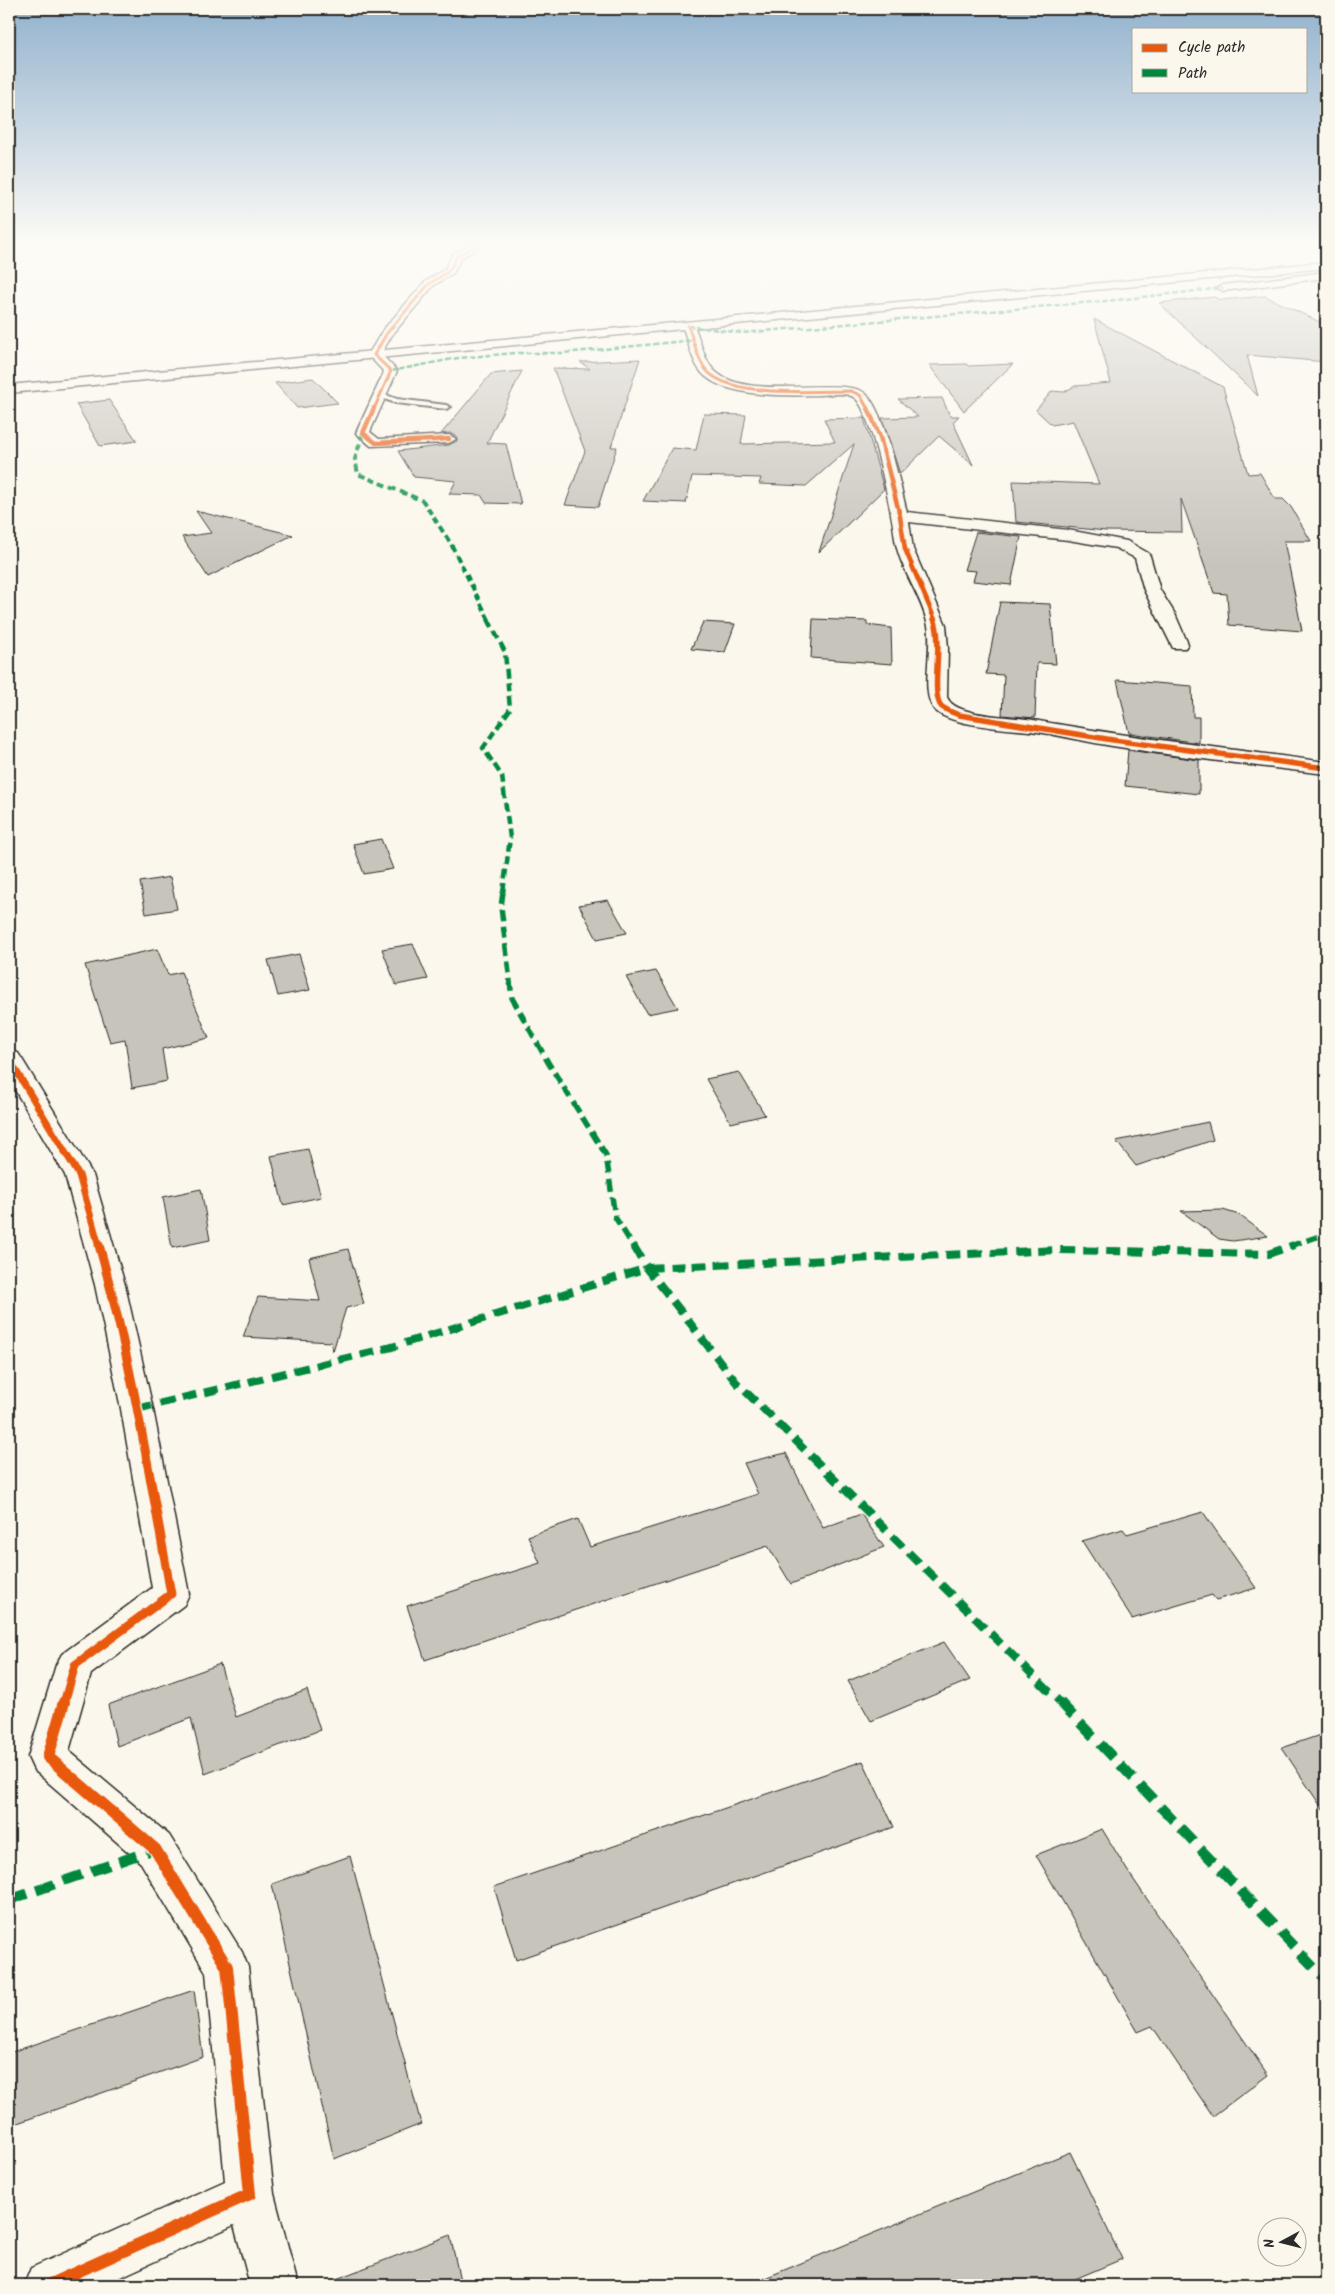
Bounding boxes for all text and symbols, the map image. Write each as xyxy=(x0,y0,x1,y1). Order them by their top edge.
legend xyxy=(1132,28,1308,92)
text: Cycle path xyxy=(1178,36,1245,60)
text: Path xyxy=(1178,62,1207,86)
north arrow xyxy=(1258,2216,1308,2266)
text: N xyxy=(1259,2238,1282,2249)

